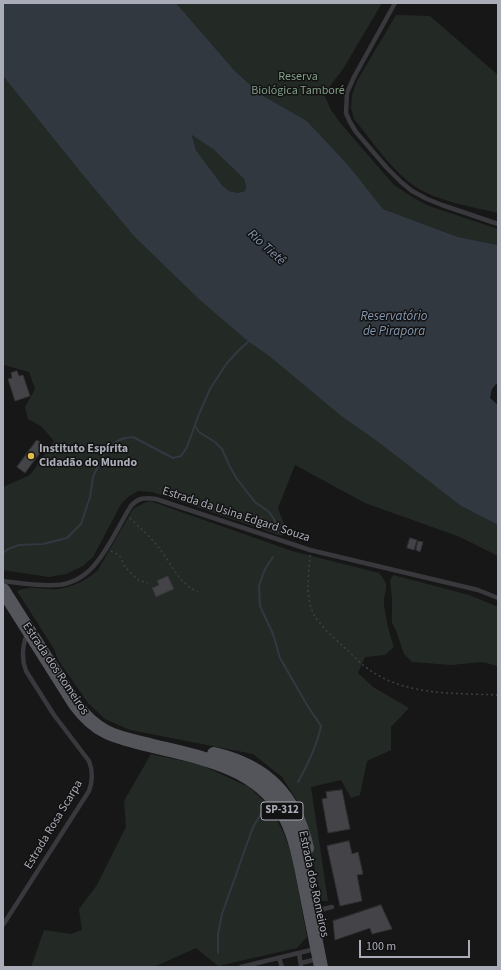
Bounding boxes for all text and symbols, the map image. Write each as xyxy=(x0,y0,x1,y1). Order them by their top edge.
park label: Reserva Biológica Tamboré xyxy=(251,70,345,98)
water label: Rio Tietê xyxy=(244,227,288,269)
water label: Reservatório de Pirapora xyxy=(360,309,428,340)
place label: Instituto Espírita Cidadão do Mundo xyxy=(39,442,137,470)
marker: Instituto Espírita Cidadão do Mundo xyxy=(26,451,36,461)
street label: Estrada da Usina Edgard Souza xyxy=(160,484,312,546)
street label: Estrada dos Romeiros xyxy=(19,620,91,718)
street label: Estrada Rosa Scarpa xyxy=(22,778,86,872)
road number: SP-312 xyxy=(261,802,303,820)
street label: Estrada dos Romeiros xyxy=(295,829,331,939)
scale bar xyxy=(361,932,472,958)
text: 100 m xyxy=(366,938,396,955)

